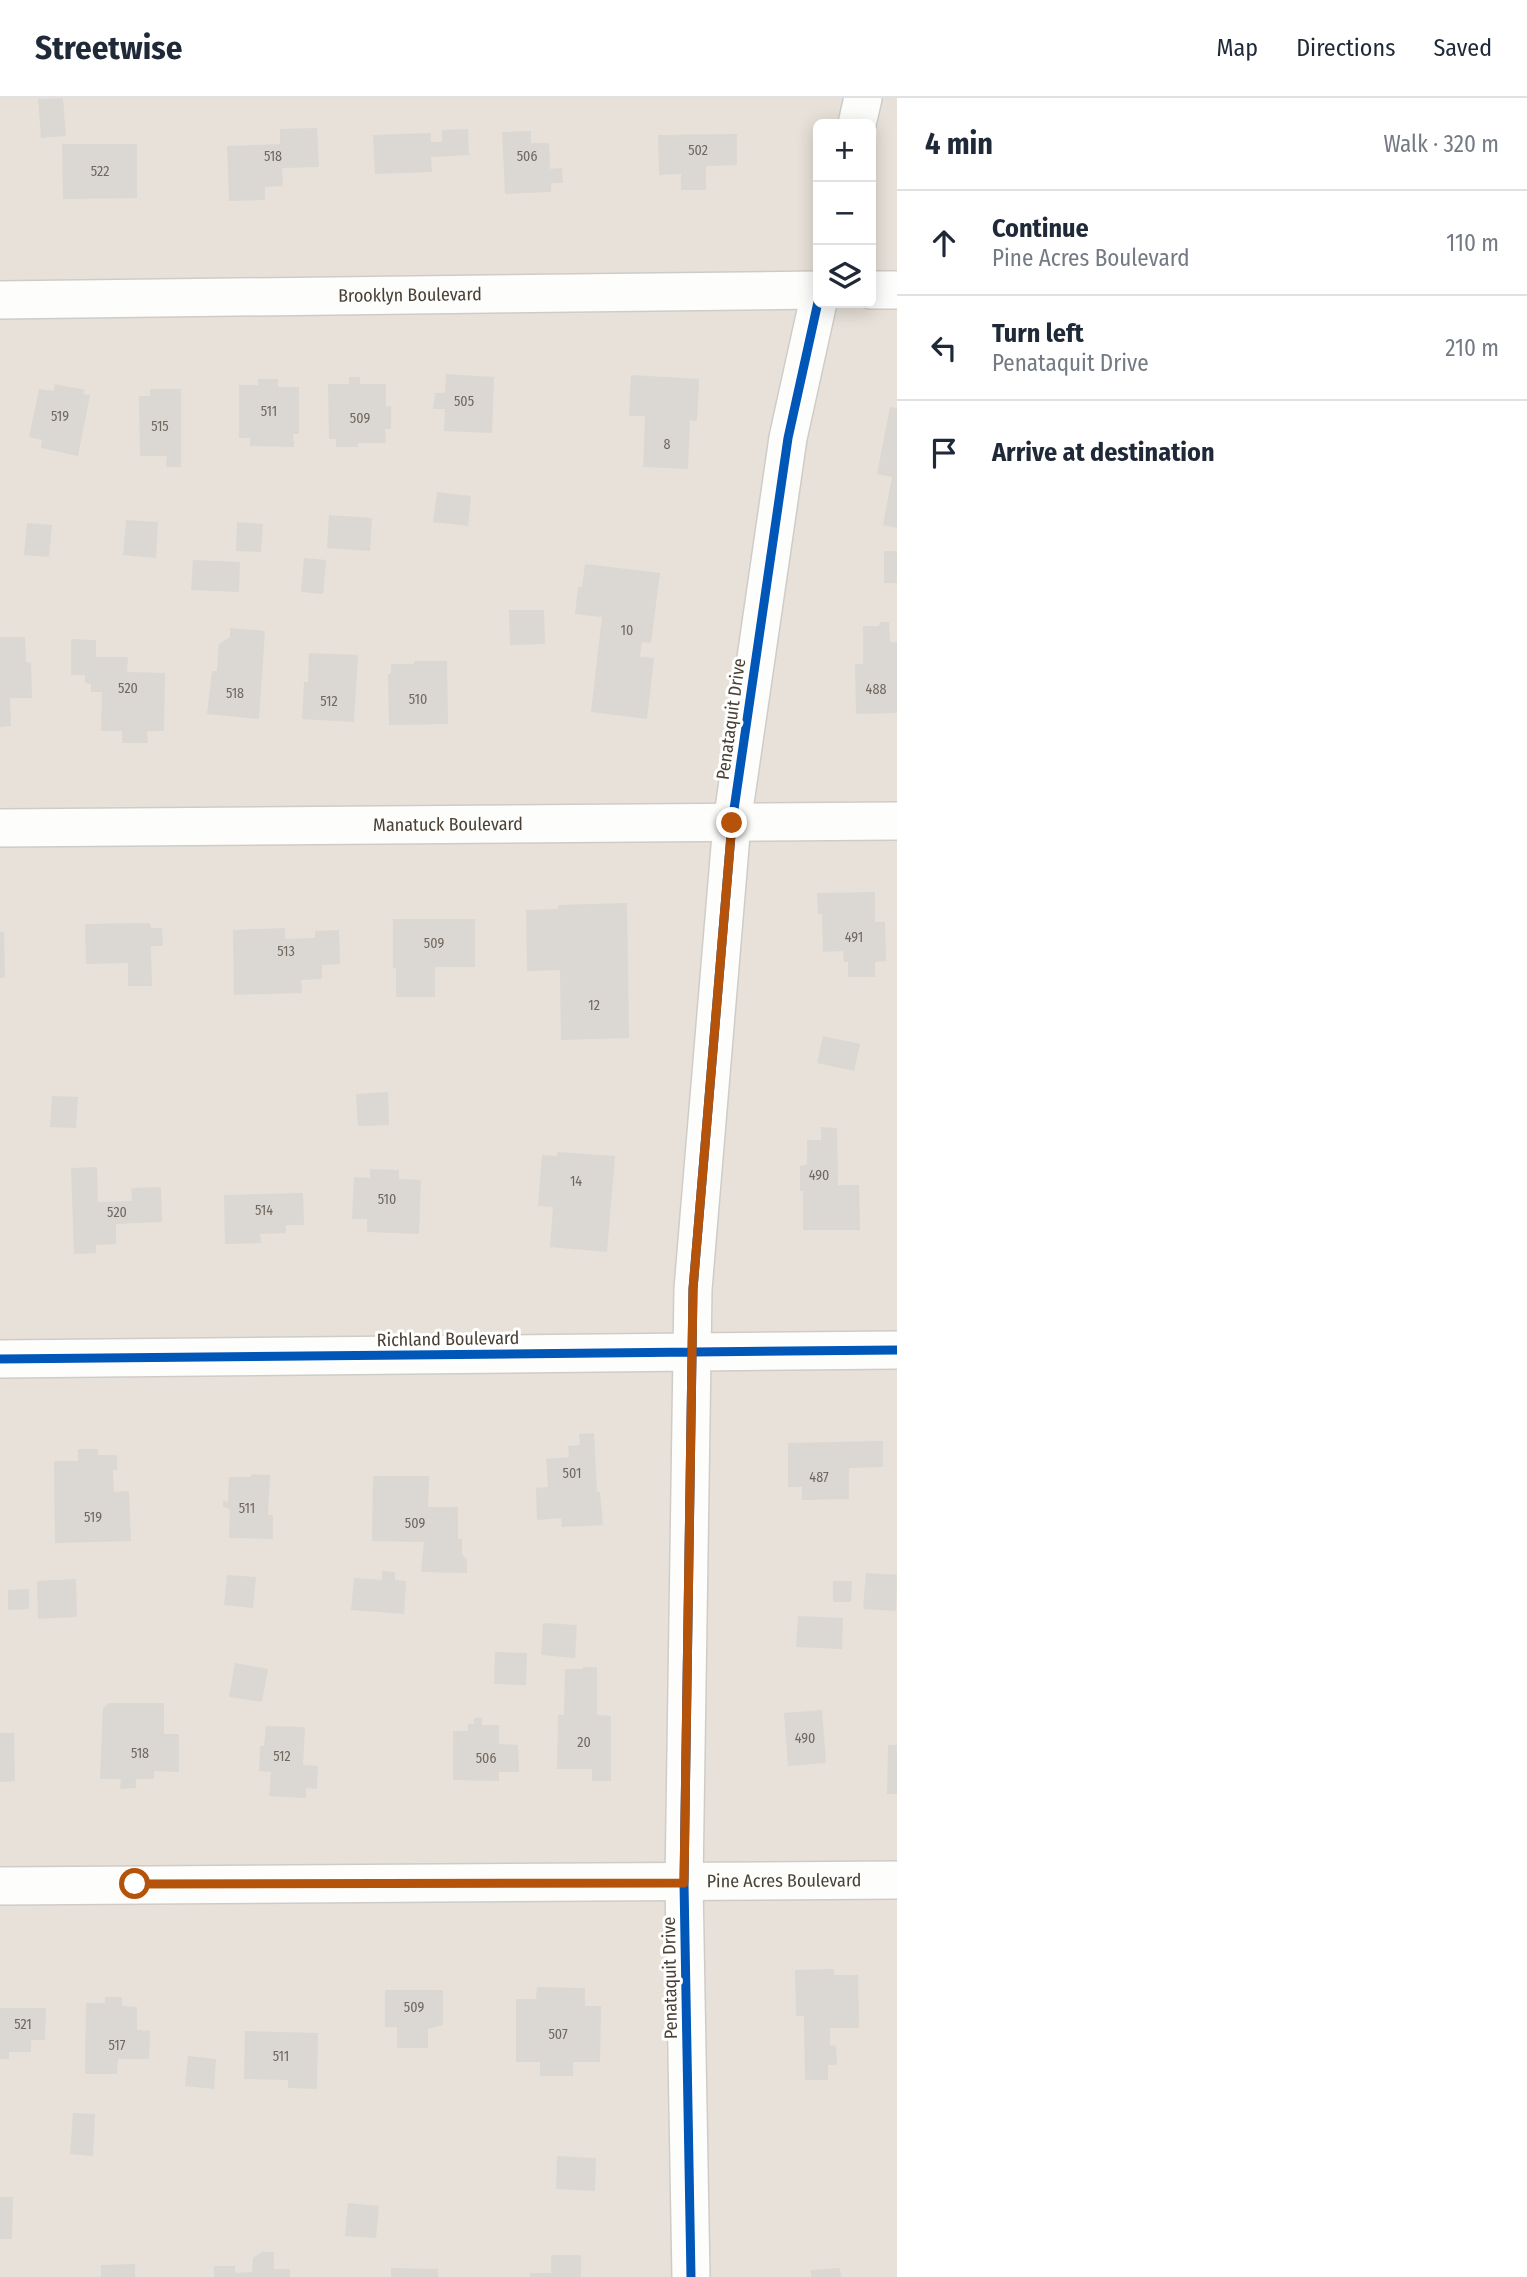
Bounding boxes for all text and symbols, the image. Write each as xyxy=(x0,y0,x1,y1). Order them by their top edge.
text: Streetwise xyxy=(35,28,182,68)
text: Map xyxy=(1217,34,1258,62)
text: Directions xyxy=(1296,34,1395,62)
text: Saved xyxy=(1433,34,1492,62)
map controls xyxy=(813,119,876,308)
button: + xyxy=(813,119,876,182)
text: 4 min xyxy=(925,126,993,162)
text: Walk · 320 m xyxy=(1384,130,1499,158)
house number: 502 xyxy=(688,142,708,159)
house number: 518 xyxy=(264,148,282,165)
house number: 506 xyxy=(517,148,537,165)
house number: 522 xyxy=(91,163,109,180)
button: − xyxy=(813,182,876,245)
text: Continue xyxy=(992,213,1089,244)
icon: ahead xyxy=(925,224,963,262)
text: 110 m xyxy=(1446,229,1499,257)
text: Pine Acres Boulevard xyxy=(992,244,1189,272)
button: layers xyxy=(813,245,876,308)
street label: Brooklyn Boulevard xyxy=(338,283,482,307)
text: Turn left xyxy=(992,318,1084,349)
icon: left xyxy=(925,329,963,367)
text: 210 m xyxy=(1445,334,1499,362)
text: Penataquit Drive xyxy=(992,349,1149,377)
house number: 505 xyxy=(454,393,474,410)
house number: 511 xyxy=(261,403,277,420)
house number: 519 xyxy=(51,408,69,425)
house number: 509 xyxy=(350,410,370,427)
house number: 515 xyxy=(151,418,169,435)
icon: arrive xyxy=(925,434,963,472)
house number: 8 xyxy=(664,436,671,453)
text: Arrive at destination xyxy=(992,437,1215,468)
house number: 10 xyxy=(621,622,633,639)
street label: Penataquit Drive xyxy=(712,657,750,781)
house number: 520 xyxy=(118,680,138,697)
house number: 488 xyxy=(866,681,886,698)
house number: 518 xyxy=(226,685,244,702)
house number: 510 xyxy=(409,691,427,708)
house number: 512 xyxy=(320,693,338,710)
route end xyxy=(716,807,747,838)
street label: Manatuck Boulevard xyxy=(373,813,523,836)
house number: 491 xyxy=(845,929,863,946)
house number: 509 xyxy=(424,935,444,952)
house number: 513 xyxy=(277,943,295,960)
house number: 12 xyxy=(588,997,600,1014)
house number: 490 xyxy=(809,1167,829,1184)
house number: 14 xyxy=(570,1173,582,1190)
house number: 510 xyxy=(378,1191,396,1208)
house number: 514 xyxy=(255,1202,273,1219)
house number: 520 xyxy=(107,1204,127,1221)
street label: Richland Boulevard xyxy=(377,1327,519,1351)
house number: 501 xyxy=(563,1465,581,1482)
house number: 487 xyxy=(809,1469,829,1486)
house number: 511 xyxy=(239,1500,255,1517)
house number: 519 xyxy=(84,1509,102,1526)
house number: 509 xyxy=(405,1515,425,1532)
house number: 490 xyxy=(795,1730,815,1747)
house number: 20 xyxy=(577,1734,591,1751)
house number: 518 xyxy=(131,1745,149,1762)
house number: 512 xyxy=(273,1748,291,1765)
house number: 506 xyxy=(476,1750,496,1767)
route start xyxy=(119,1868,150,1899)
street label: Pine Acres Boulevard xyxy=(707,1869,861,1892)
street label: Penataquit Drive xyxy=(658,1916,682,2039)
house number: 509 xyxy=(404,1999,424,2016)
house number: 521 xyxy=(14,2016,32,2033)
house number: 507 xyxy=(548,2026,568,2043)
house number: 517 xyxy=(109,2037,126,2054)
house number: 511 xyxy=(273,2048,289,2065)

